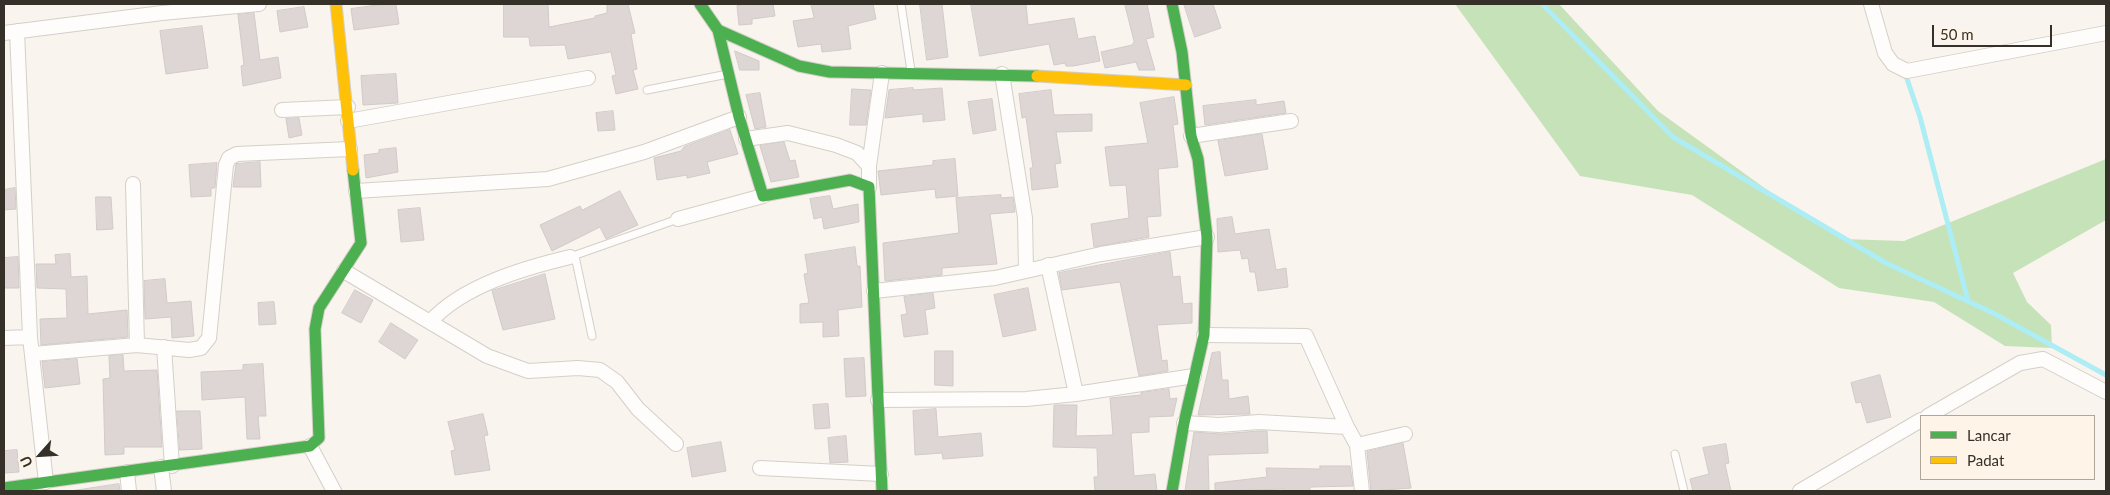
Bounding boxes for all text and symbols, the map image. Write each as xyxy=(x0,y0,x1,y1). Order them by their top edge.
scale bar xyxy=(1935,15,2055,47)
text: 50 m xyxy=(1940,25,1974,43)
legend xyxy=(1920,415,2095,480)
text: Lancar xyxy=(1967,426,2011,444)
north arrow xyxy=(15,430,65,480)
text: Padat xyxy=(1967,451,2004,469)
text: U xyxy=(16,453,36,470)

